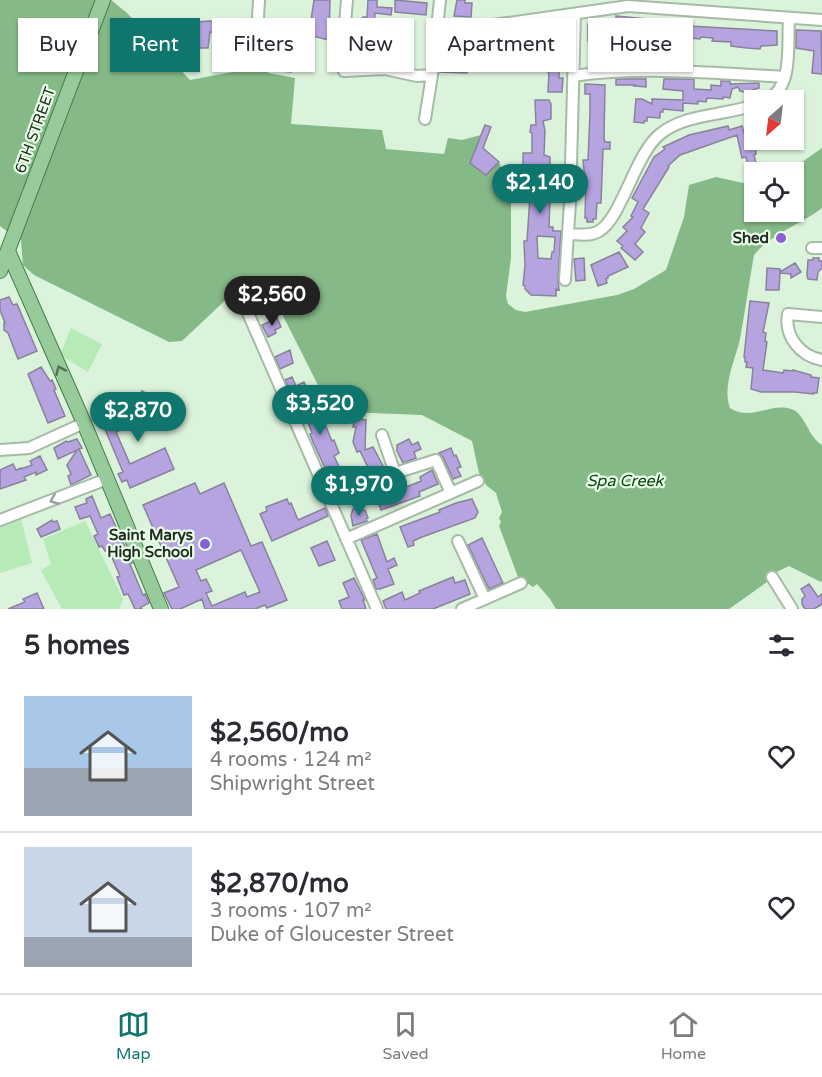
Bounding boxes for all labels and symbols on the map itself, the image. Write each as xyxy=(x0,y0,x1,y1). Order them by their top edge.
street label: 6TH STREET xyxy=(11,84,59,176)
north arrow xyxy=(744,90,804,150)
pin: $2,140 xyxy=(491,164,589,215)
place label: Shed xyxy=(733,229,769,247)
marker: Shed xyxy=(774,231,788,245)
pin: $2,560 xyxy=(223,276,321,327)
one-way arrow xyxy=(55,365,67,376)
pin: $3,520 xyxy=(271,385,369,436)
pin: $2,870 xyxy=(89,392,187,443)
pin: $1,970 xyxy=(310,466,408,517)
water label: Spa Creek xyxy=(587,471,665,491)
one-way arrow xyxy=(49,493,60,505)
place label: Saint Marys High School xyxy=(107,526,193,562)
marker: Saint Marys High School xyxy=(198,537,212,551)

